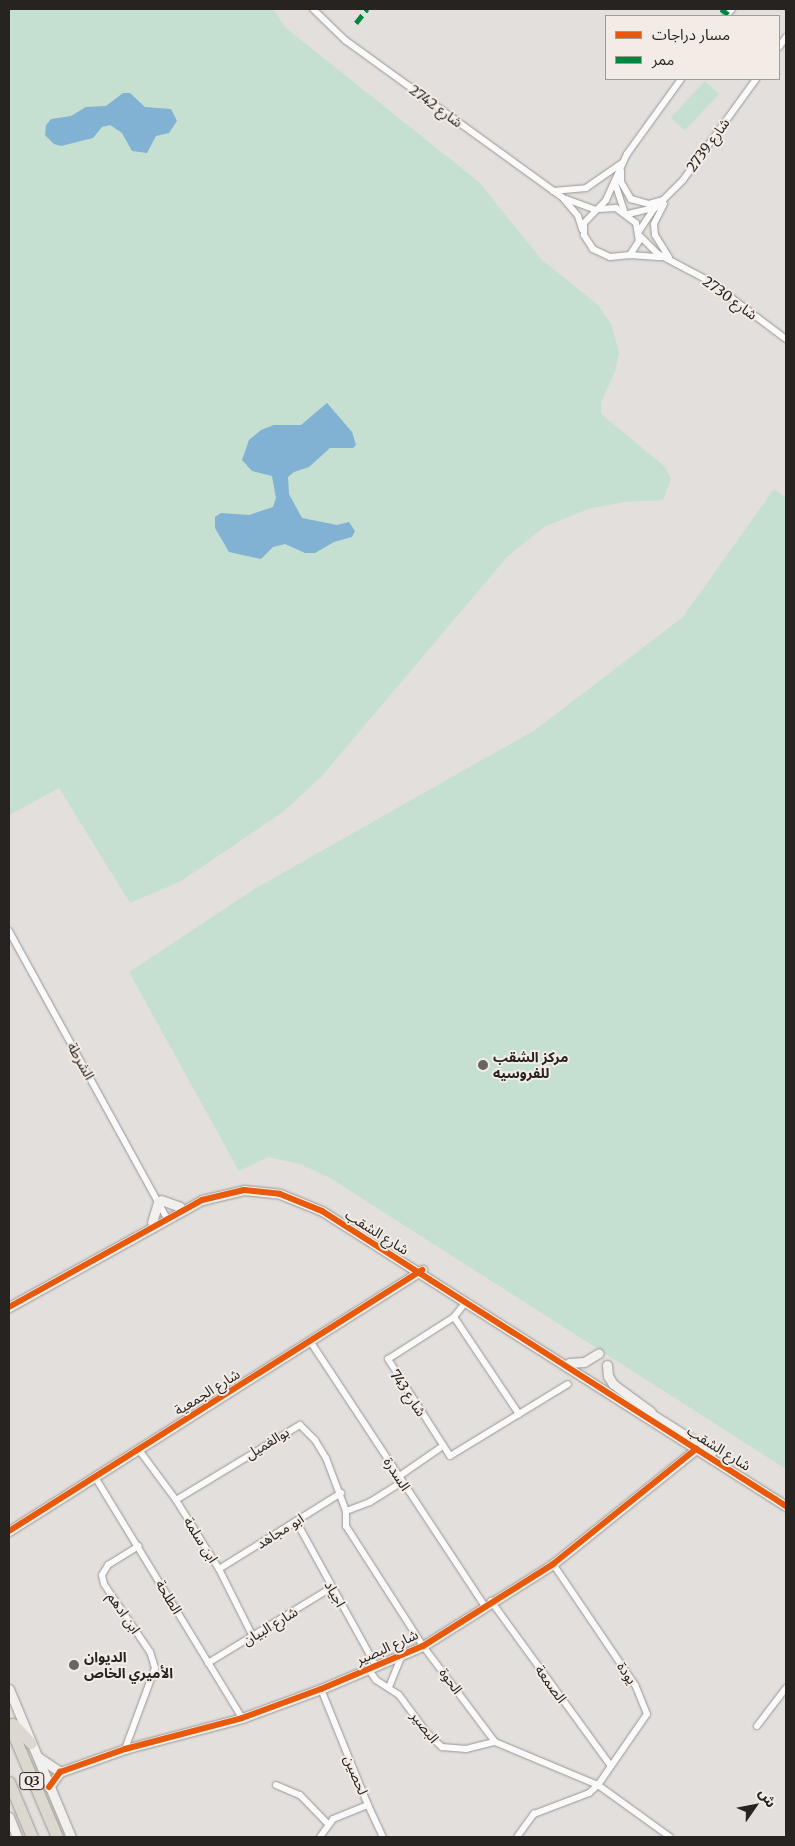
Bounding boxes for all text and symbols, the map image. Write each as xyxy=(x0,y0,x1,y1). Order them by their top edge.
legend xyxy=(605,15,780,80)
text: مسار دراجات xyxy=(652,25,730,44)
text: ممر xyxy=(652,50,675,69)
street label: شارع 2742 xyxy=(406,81,466,131)
street label: شارع 2739 xyxy=(683,115,733,175)
street label: شارع 2730 xyxy=(700,273,760,323)
street label: الشرطة xyxy=(64,1039,98,1083)
place label: مركز الشقب للفروسيه xyxy=(493,1049,569,1082)
marker: مركز الشقب للفروسيه xyxy=(477,1059,489,1071)
street label: شارع الشقب xyxy=(342,1206,412,1258)
street label: شارع الجمعية xyxy=(171,1365,243,1419)
street label: شارع 743 xyxy=(386,1366,430,1420)
street label: شارع الشقب xyxy=(684,1422,754,1474)
street label: بوالغميل xyxy=(242,1423,292,1463)
street label: السدرة xyxy=(380,1454,414,1494)
street label: ابو مجاهد xyxy=(253,1510,307,1552)
street label: ابن سلمة xyxy=(180,1514,222,1566)
street label: الطلحة xyxy=(152,1577,186,1617)
street label: اجياد xyxy=(321,1578,349,1610)
street label: ابن ادهم xyxy=(104,1589,144,1637)
street label: شارع البيان xyxy=(239,1603,301,1649)
street label: شارع البصير xyxy=(353,1626,421,1668)
place label: الديوان الأميري الخاص xyxy=(84,1649,173,1681)
marker: الديوان الأميري الخاص xyxy=(68,1659,80,1671)
street label: يودة xyxy=(614,1659,640,1687)
street label: الصمعة xyxy=(532,1662,570,1706)
street label: الحوة xyxy=(436,1665,466,1697)
street label: البصير xyxy=(407,1708,443,1746)
street label: لحصين xyxy=(340,1753,372,1797)
road number: Q3 xyxy=(18,1772,46,1790)
north arrow xyxy=(730,1781,780,1831)
text: ش xyxy=(755,1785,780,1811)

